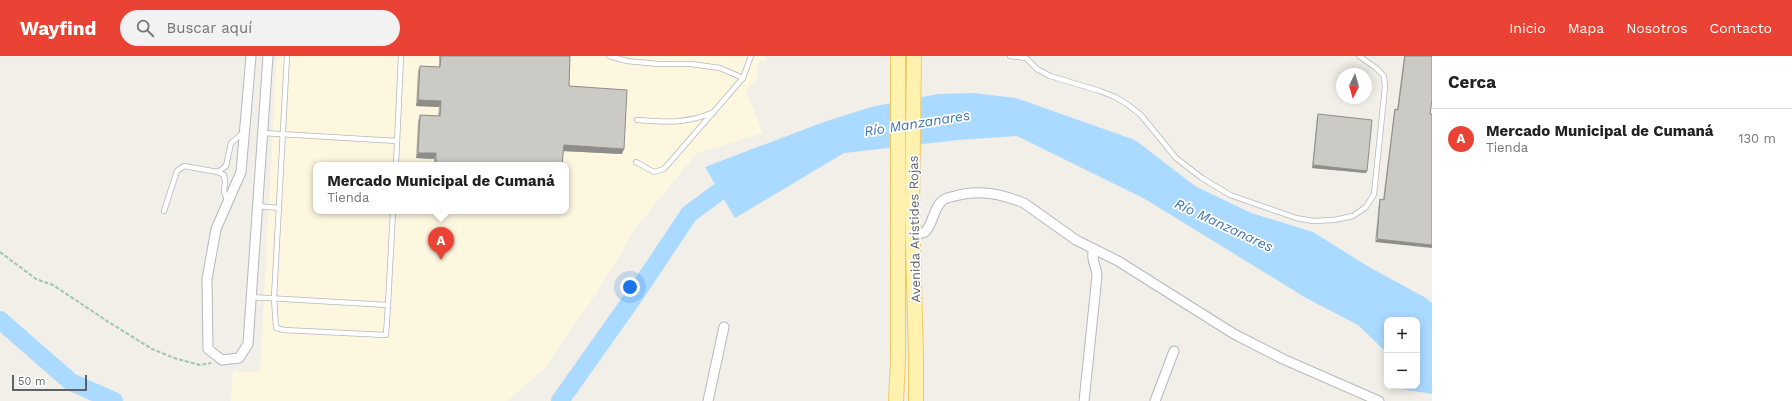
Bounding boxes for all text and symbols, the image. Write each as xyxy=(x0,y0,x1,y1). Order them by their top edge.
search box xyxy=(120,10,400,46)
text: Wayfind xyxy=(20,17,96,40)
icon: search xyxy=(134,17,156,39)
text: Buscar aquí xyxy=(166,19,252,37)
text: Inicio xyxy=(1509,20,1546,36)
text: Mapa xyxy=(1568,20,1604,36)
text: Nosotros xyxy=(1626,20,1688,36)
text: Contacto xyxy=(1710,20,1772,36)
north arrow xyxy=(1336,68,1372,104)
text: Cerca xyxy=(1448,72,1496,92)
water label: Río Manzanares xyxy=(863,107,971,139)
text: Mercado Municipal de Cumaná xyxy=(1486,122,1714,140)
text: A xyxy=(1457,131,1465,146)
text: 130 m xyxy=(1738,131,1776,146)
text: Tienda xyxy=(1486,140,1528,155)
street label: Avenida Arístides Rojas xyxy=(906,155,923,303)
popup xyxy=(313,162,569,214)
text: Mercado Municipal de Cumaná xyxy=(327,172,555,190)
text: Tienda xyxy=(327,190,369,205)
water label: Río Manzanares xyxy=(1172,195,1276,255)
pin: A xyxy=(428,227,454,260)
your location xyxy=(620,277,640,297)
map controls xyxy=(1384,317,1420,389)
button: + xyxy=(1384,317,1420,353)
button: − xyxy=(1384,353,1420,389)
scale bar xyxy=(12,373,87,392)
text: 50 m xyxy=(18,375,45,388)

